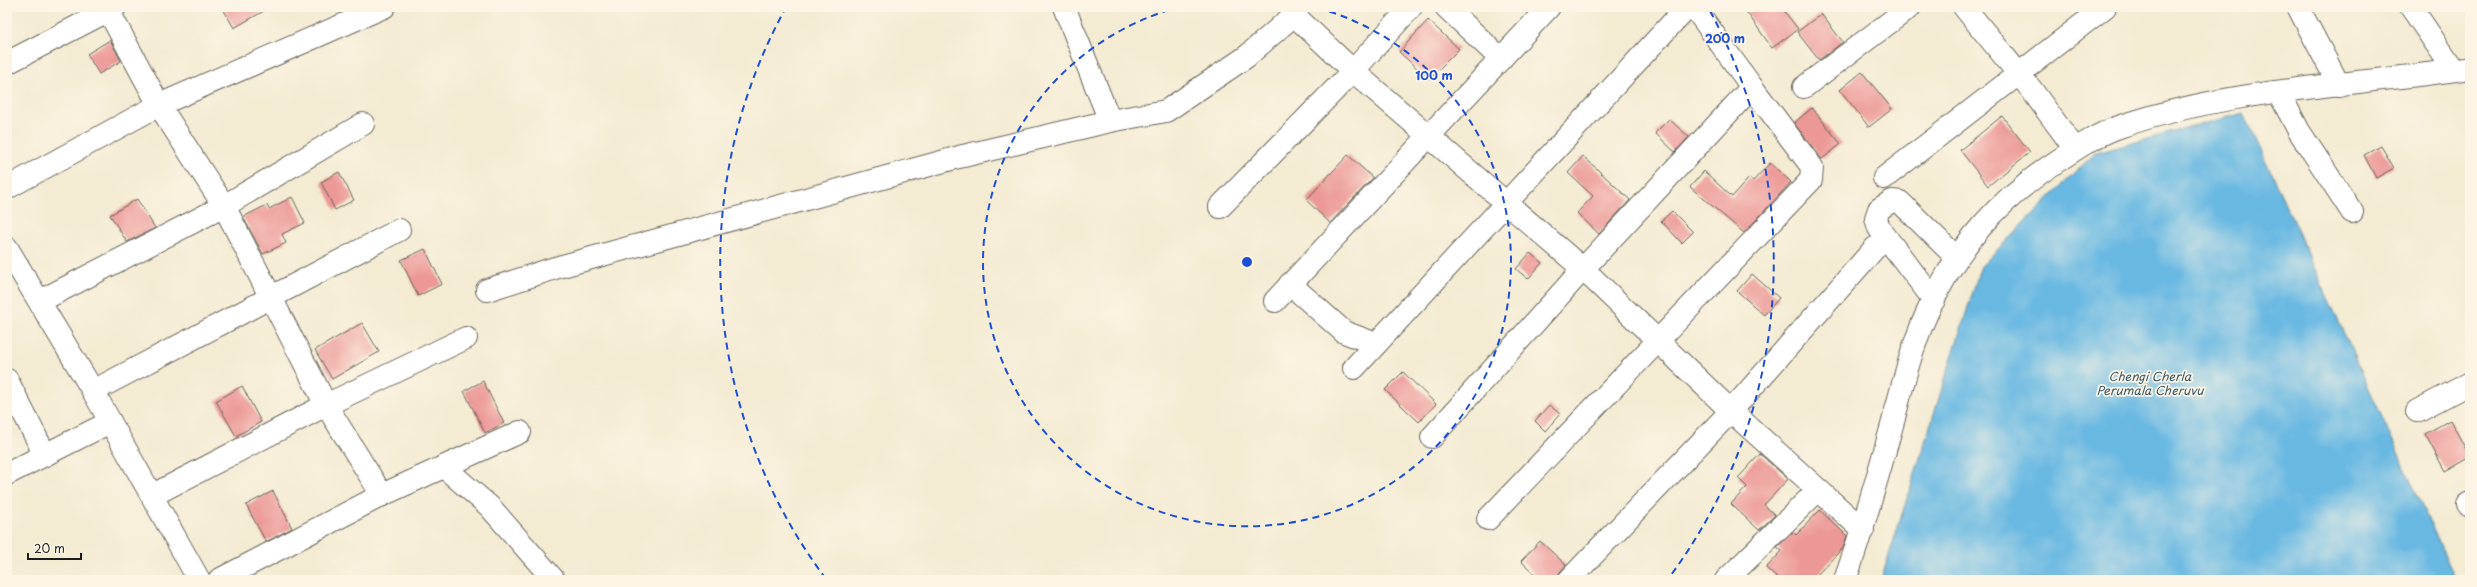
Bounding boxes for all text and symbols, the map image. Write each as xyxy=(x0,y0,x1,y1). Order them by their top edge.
text: 200 m xyxy=(1705,29,1745,47)
text: 100 m xyxy=(1415,66,1453,84)
centre of rings xyxy=(1240,255,1254,269)
water label: Chengi Cherla Perumala Cheruvu xyxy=(2096,367,2204,399)
scale bar xyxy=(28,535,81,561)
text: 20 m xyxy=(34,539,65,557)

